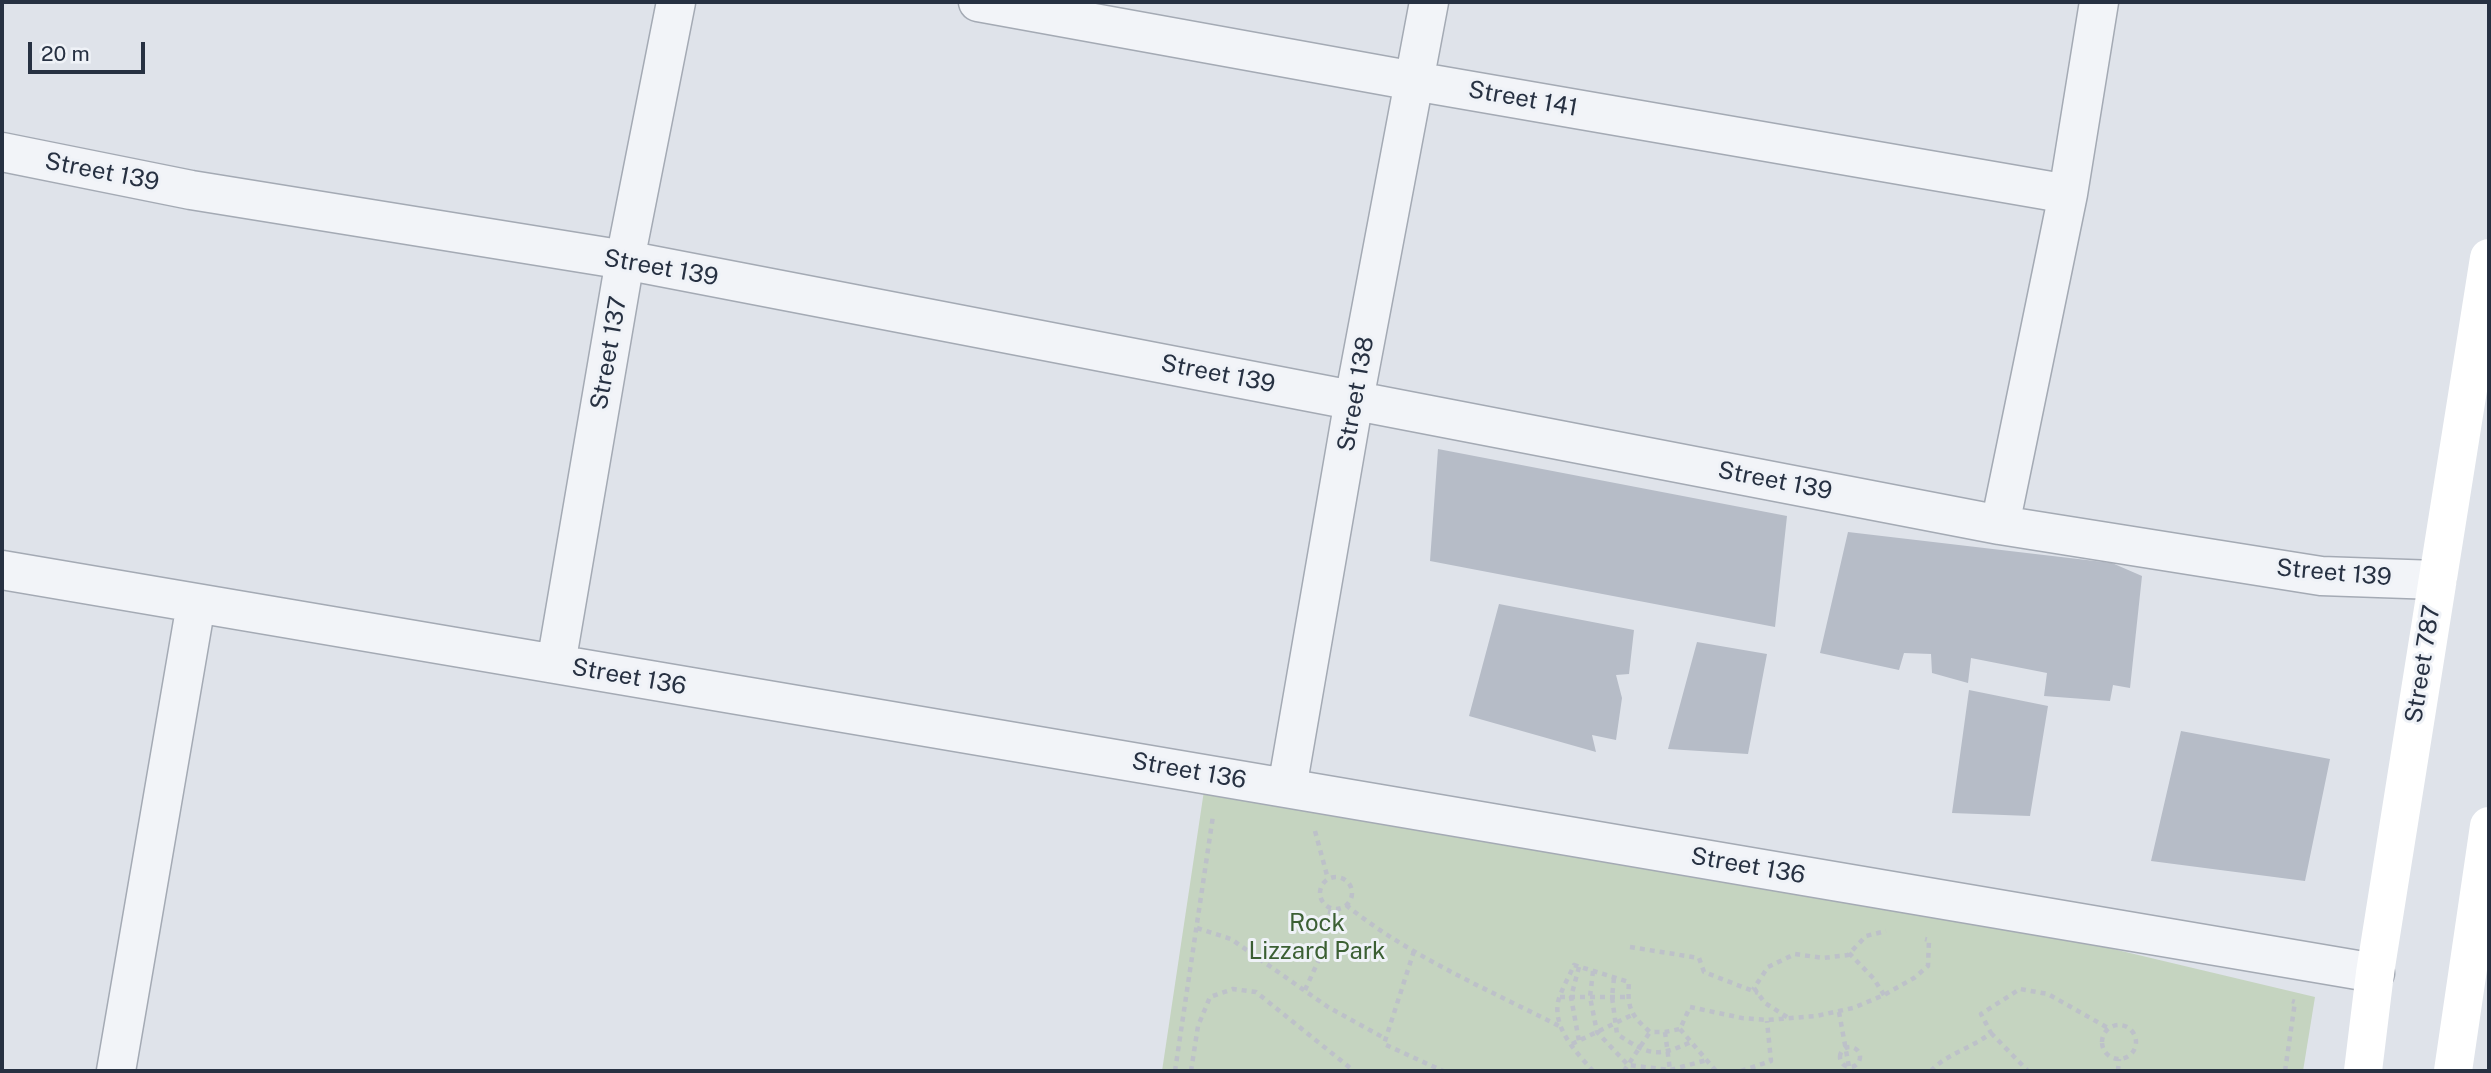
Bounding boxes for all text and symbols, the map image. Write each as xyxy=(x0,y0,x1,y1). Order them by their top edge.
scale bar xyxy=(32,28,149,72)
text: 20 m xyxy=(41,41,90,66)
street label: Street 141 xyxy=(1466,75,1580,123)
street label: Street 139 xyxy=(42,147,162,197)
street label: Street 139 xyxy=(602,244,720,292)
street label: Street 137 xyxy=(585,294,633,412)
street label: Street 138 xyxy=(1332,334,1380,454)
street label: Street 139 xyxy=(1158,349,1278,399)
street label: Street 139 xyxy=(1715,456,1835,506)
street label: Street 139 xyxy=(2275,554,2393,592)
street label: Street 787 xyxy=(2399,603,2447,725)
street label: Street 136 xyxy=(570,653,688,701)
street label: Street 136 xyxy=(1130,747,1248,795)
street label: Street 136 xyxy=(1689,842,1807,890)
park label: Rock Lizzard Park xyxy=(1248,910,1386,966)

